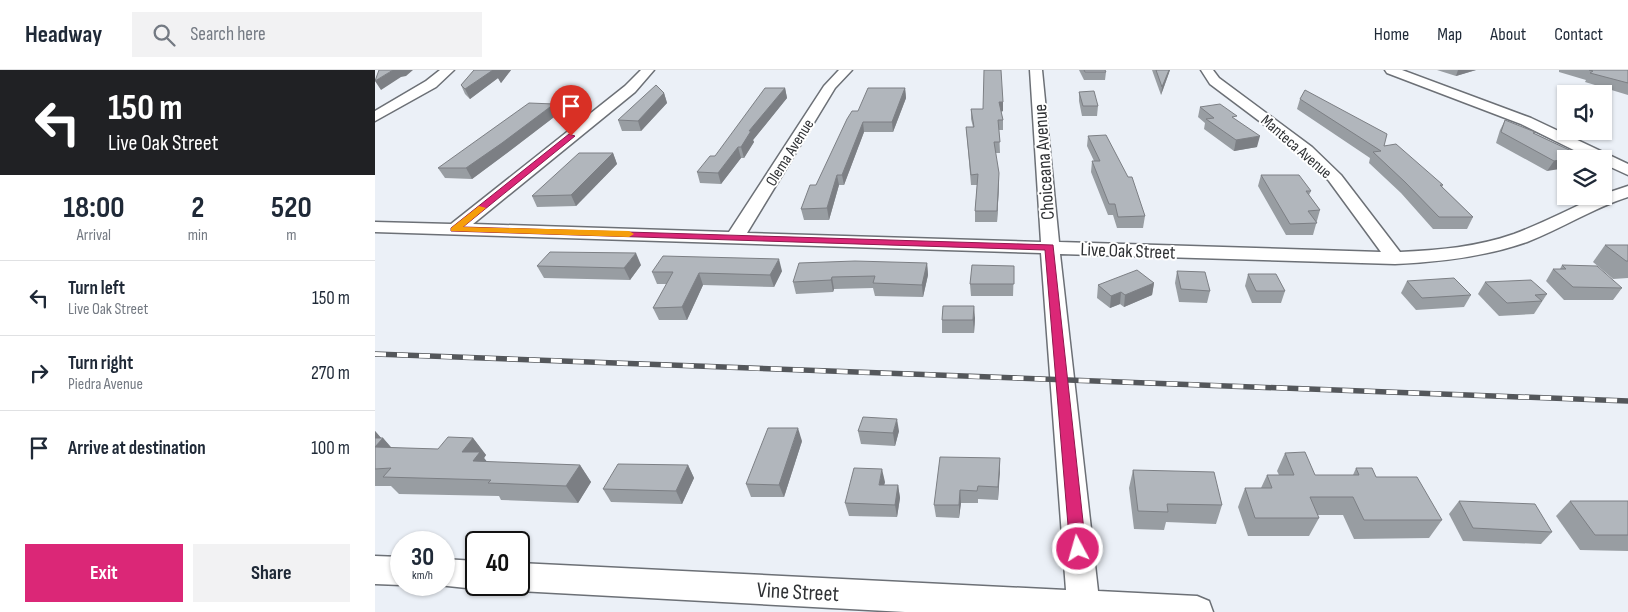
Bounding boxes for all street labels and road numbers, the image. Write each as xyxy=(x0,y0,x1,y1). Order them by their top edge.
street label: Choiceana Avenue xyxy=(1029,103,1060,221)
street label: Manteca Avenue xyxy=(1257,111,1335,183)
street label: Olema Avenue xyxy=(762,116,818,190)
street label: Live Oak Street xyxy=(1080,238,1176,265)
street label: Vine Street xyxy=(756,577,840,608)

